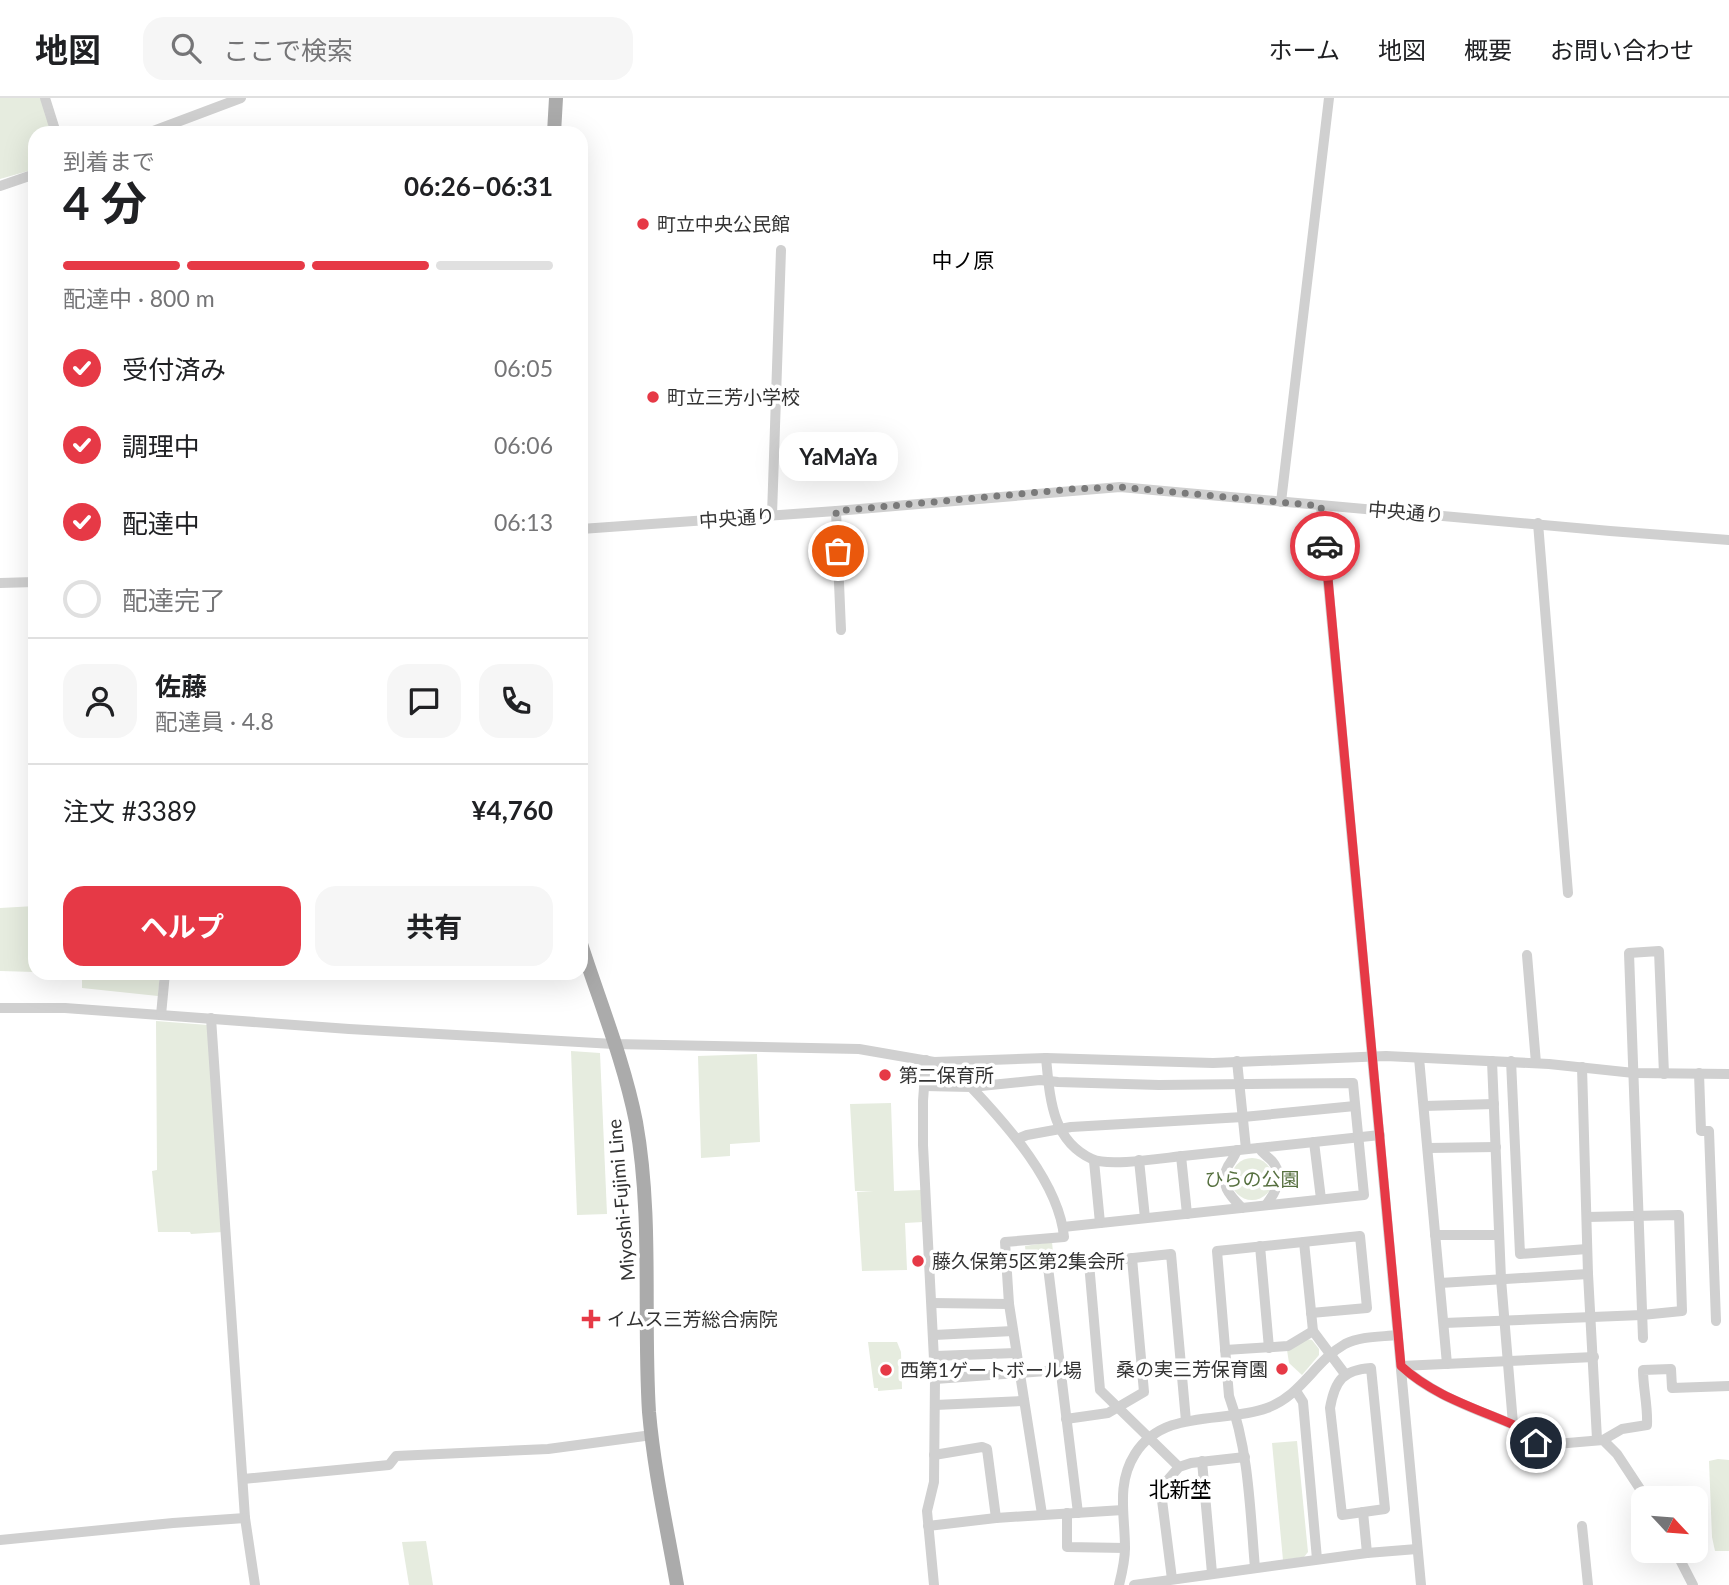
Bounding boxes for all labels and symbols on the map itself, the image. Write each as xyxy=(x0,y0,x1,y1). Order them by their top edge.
place label: 町立中央公民館 xyxy=(657,212,790,235)
marker: 町立中央公民館 xyxy=(635,216,651,232)
district label: 中ノ原 xyxy=(932,247,995,272)
place label: 町立三芳小学校 xyxy=(667,385,800,408)
marker: 町立三芳小学校 xyxy=(645,389,661,405)
callout: YaMaYa xyxy=(778,432,898,481)
street label: 中央通り xyxy=(1367,497,1445,526)
street label: 中央通り xyxy=(698,503,776,532)
courier xyxy=(1290,511,1360,581)
pin xyxy=(808,521,868,581)
place label: 第二保育所 xyxy=(899,1063,994,1086)
marker: 第二保育所 xyxy=(877,1067,893,1083)
street label: Miyoshi-Fujimi Line xyxy=(602,1118,639,1282)
park label: ひらの公園 xyxy=(1204,1167,1300,1190)
place label: 藤久保第5区第2集会所 xyxy=(932,1249,1125,1272)
marker: 藤久保第5区第2集会所 xyxy=(910,1253,926,1269)
place label: イムス三芳総合病院 xyxy=(607,1307,778,1330)
marker: イムス三芳総合病院 xyxy=(581,1309,601,1329)
place label: 桑の実三芳保育園 xyxy=(1116,1357,1268,1380)
place label: 西第1ゲートボール場 xyxy=(900,1358,1082,1381)
marker: 桑の実三芳保育園 xyxy=(1274,1361,1290,1377)
marker: 西第1ゲートボール場 xyxy=(878,1362,894,1378)
pin xyxy=(1506,1413,1566,1473)
district label: 北新埜 xyxy=(1149,1476,1212,1501)
north arrow xyxy=(1631,1486,1708,1563)

